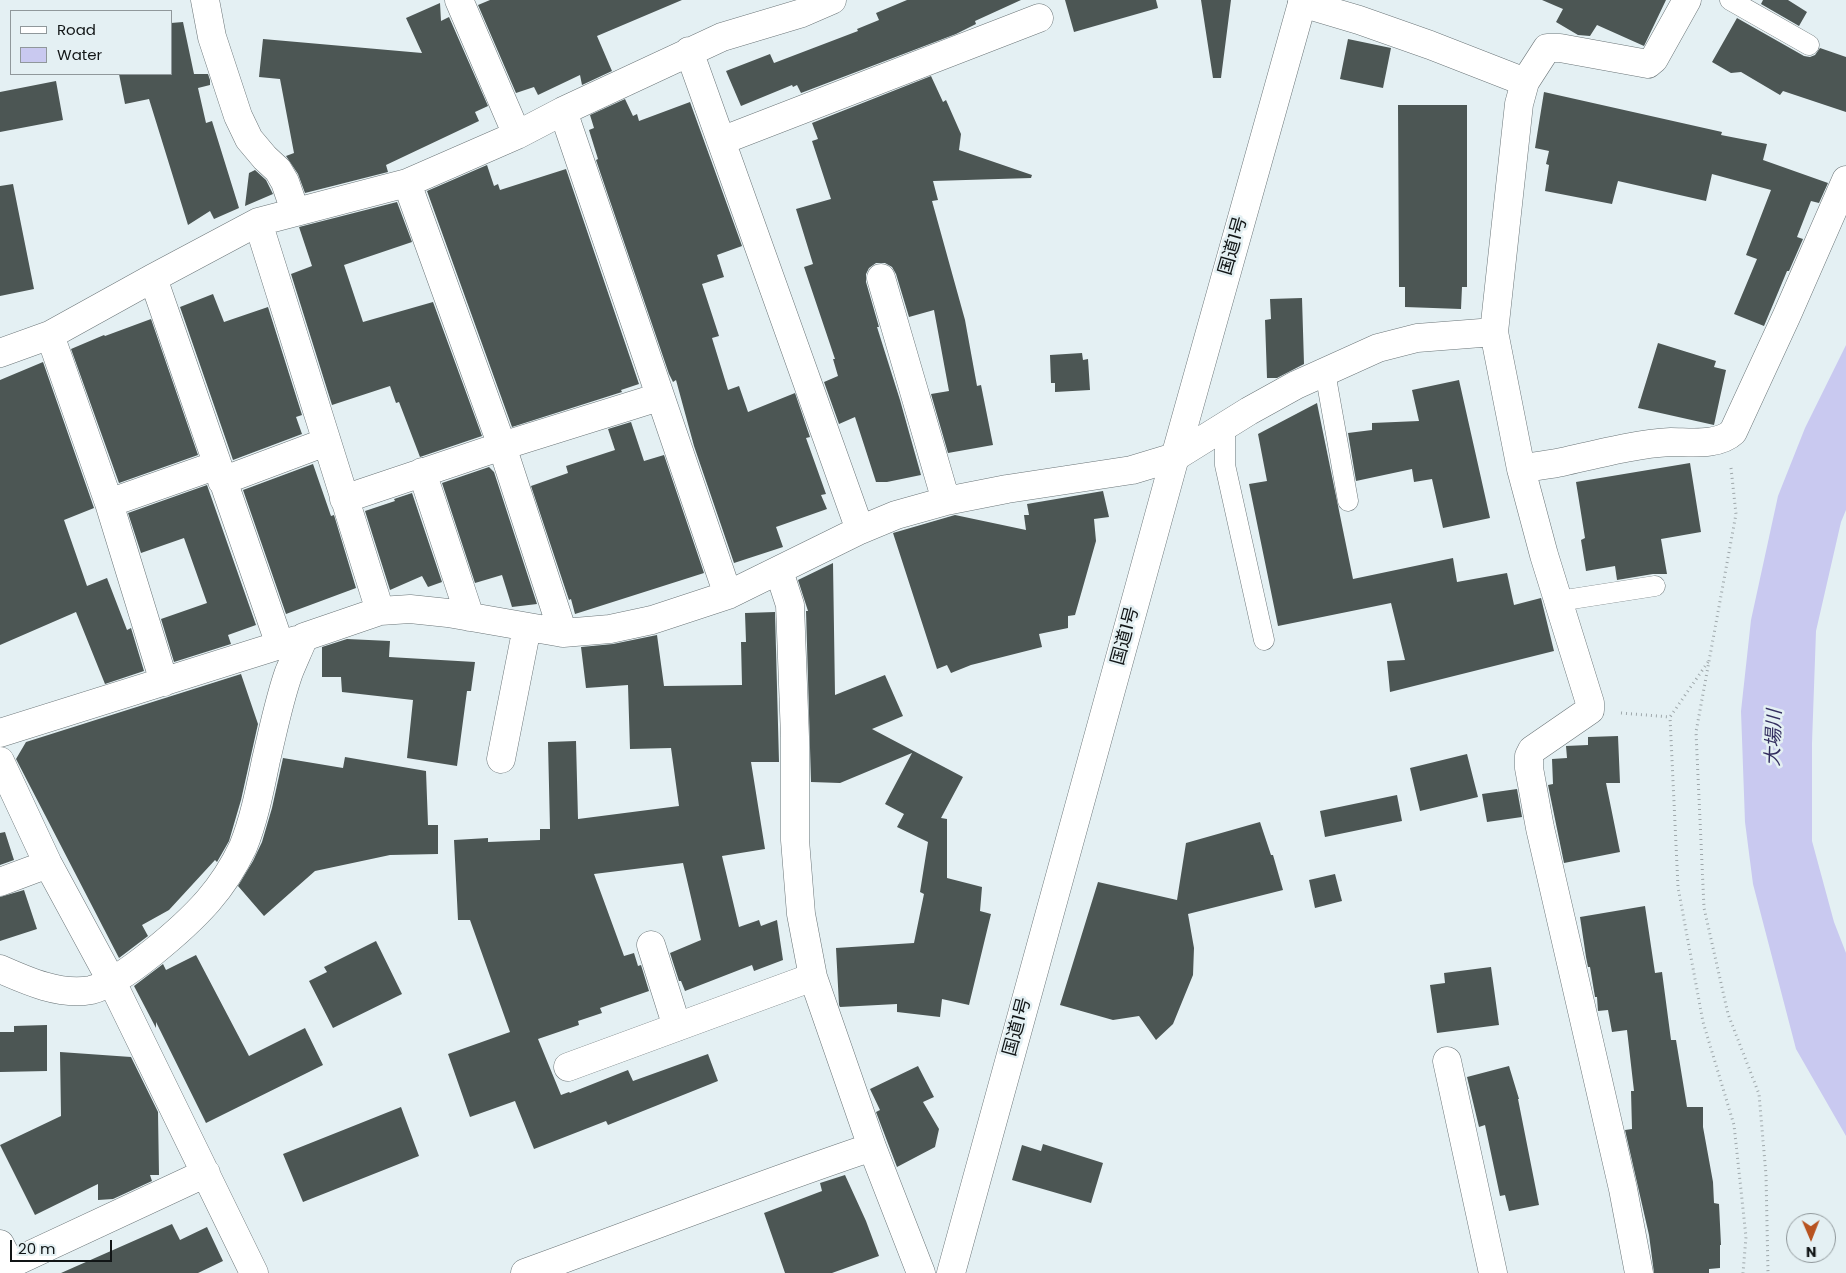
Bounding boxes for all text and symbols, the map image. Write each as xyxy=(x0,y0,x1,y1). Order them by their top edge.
legend xyxy=(10,10,172,75)
text: Road xyxy=(57,19,96,40)
text: Water xyxy=(57,44,102,65)
street label: 国道1号 xyxy=(1215,214,1253,278)
street label: 国道1号 xyxy=(1108,604,1144,668)
water label: 大場川 xyxy=(1763,709,1787,767)
street label: 国道1号 xyxy=(1000,995,1036,1059)
north arrow xyxy=(1786,1213,1836,1263)
scale bar xyxy=(12,1230,115,1262)
text: 20 m xyxy=(18,1238,56,1259)
text: N xyxy=(1806,1242,1817,1262)

